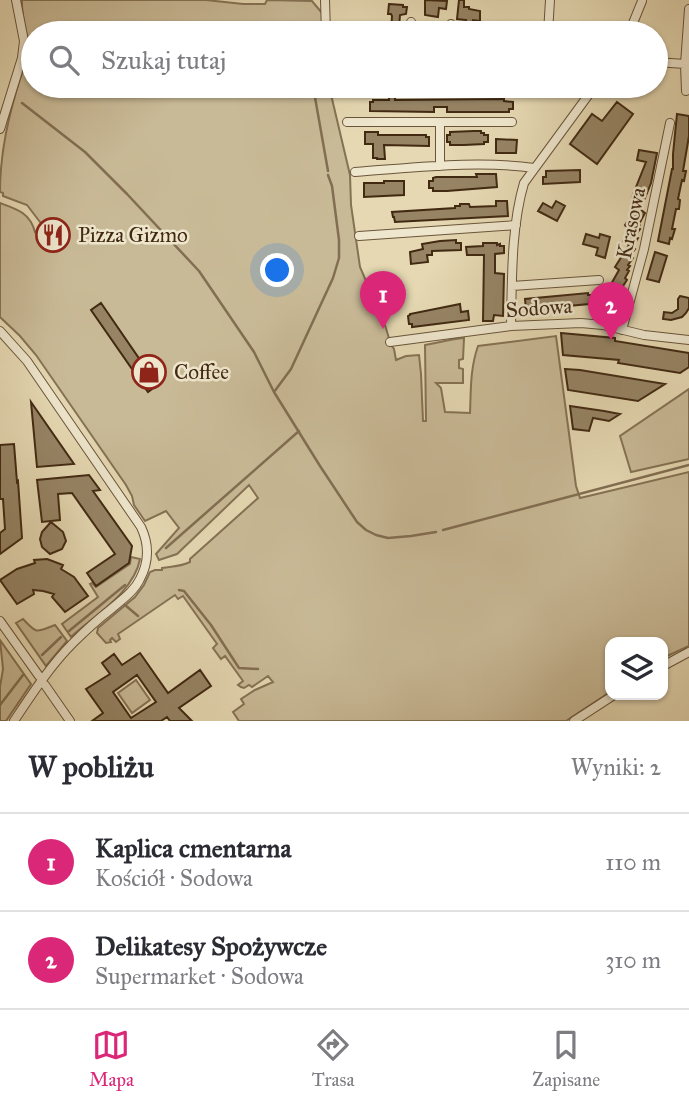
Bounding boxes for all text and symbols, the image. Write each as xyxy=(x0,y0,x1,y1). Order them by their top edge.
search box xyxy=(21,21,668,98)
icon: search xyxy=(45,41,83,79)
text: Szukaj tutaj xyxy=(101,44,226,76)
street label: Krasowa xyxy=(611,185,651,261)
restaurant icon: Pizza Gizmo xyxy=(34,216,72,254)
place label: Pizza Gizmo xyxy=(78,222,188,248)
your location xyxy=(260,253,294,287)
pin: 1 xyxy=(360,271,406,329)
pin: 2 xyxy=(588,282,634,340)
street label: Sodowa xyxy=(505,293,573,323)
shop icon: Coffee xyxy=(130,353,168,391)
place label: Coffee xyxy=(174,359,229,385)
map controls xyxy=(605,637,668,700)
button: layers xyxy=(605,637,668,700)
text: W pobliżu xyxy=(28,749,154,785)
text: Wyniki: 2 xyxy=(571,753,661,781)
text: Kaplica cmentarna xyxy=(95,832,291,864)
text: 1 xyxy=(46,848,56,876)
text: 110 m xyxy=(605,848,661,876)
text: Kościół · Sodowa xyxy=(95,864,253,892)
text: Delikatesy Spożywcze xyxy=(95,930,327,962)
text: 2 xyxy=(45,946,57,974)
text: 310 m xyxy=(605,946,661,974)
text: Supermarket · Sodowa xyxy=(95,962,304,990)
tab: Mapa xyxy=(89,1026,134,1091)
tab: Trasa xyxy=(312,1026,355,1091)
tab: Zapisane xyxy=(532,1026,600,1091)

